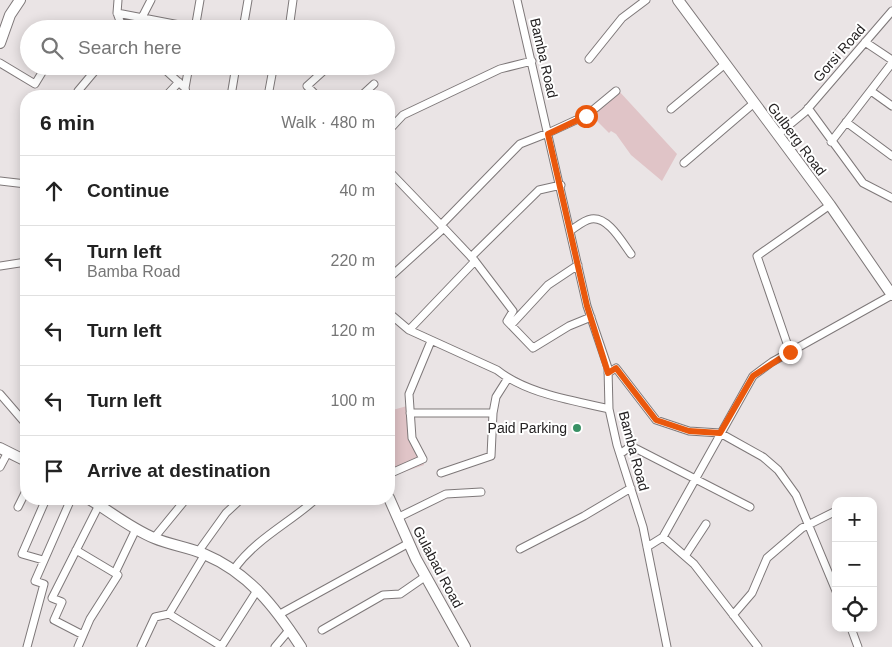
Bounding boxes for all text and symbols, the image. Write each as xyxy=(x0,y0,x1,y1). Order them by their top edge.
street label: Bamba Road xyxy=(527,16,561,100)
search box xyxy=(20,20,395,75)
street label: Gorsi Road xyxy=(810,21,868,85)
icon: search xyxy=(38,34,66,62)
text: Search here xyxy=(78,37,182,58)
street label: Gulberg Road xyxy=(764,99,830,179)
route start xyxy=(575,105,598,128)
text: 6 min xyxy=(40,111,95,134)
text: Walk · 480 m xyxy=(281,114,375,131)
icon: ahead xyxy=(40,177,68,205)
text: Continue xyxy=(87,180,169,201)
text: 40 m xyxy=(339,182,375,199)
text: Turn left xyxy=(87,241,162,262)
icon: left xyxy=(40,247,68,275)
text: 220 m xyxy=(331,252,375,269)
text: Bamba Road xyxy=(87,263,180,280)
icon: left xyxy=(40,317,68,345)
text: Turn left xyxy=(87,320,162,341)
text: 120 m xyxy=(331,322,375,339)
route end xyxy=(779,341,802,364)
icon: left xyxy=(40,387,68,415)
text: Turn left xyxy=(87,390,162,411)
text: 100 m xyxy=(331,392,375,409)
street label: Bamba Road xyxy=(616,409,652,493)
place label: Paid Parking xyxy=(488,420,567,436)
marker: Paid Parking xyxy=(571,422,583,434)
icon: arrive xyxy=(40,457,68,485)
text: Arrive at destination xyxy=(87,460,271,481)
map controls xyxy=(832,497,877,632)
button: + xyxy=(832,497,877,542)
street label: Gulabad Road xyxy=(410,523,466,611)
button: − xyxy=(832,542,877,587)
button: locate xyxy=(832,587,877,632)

